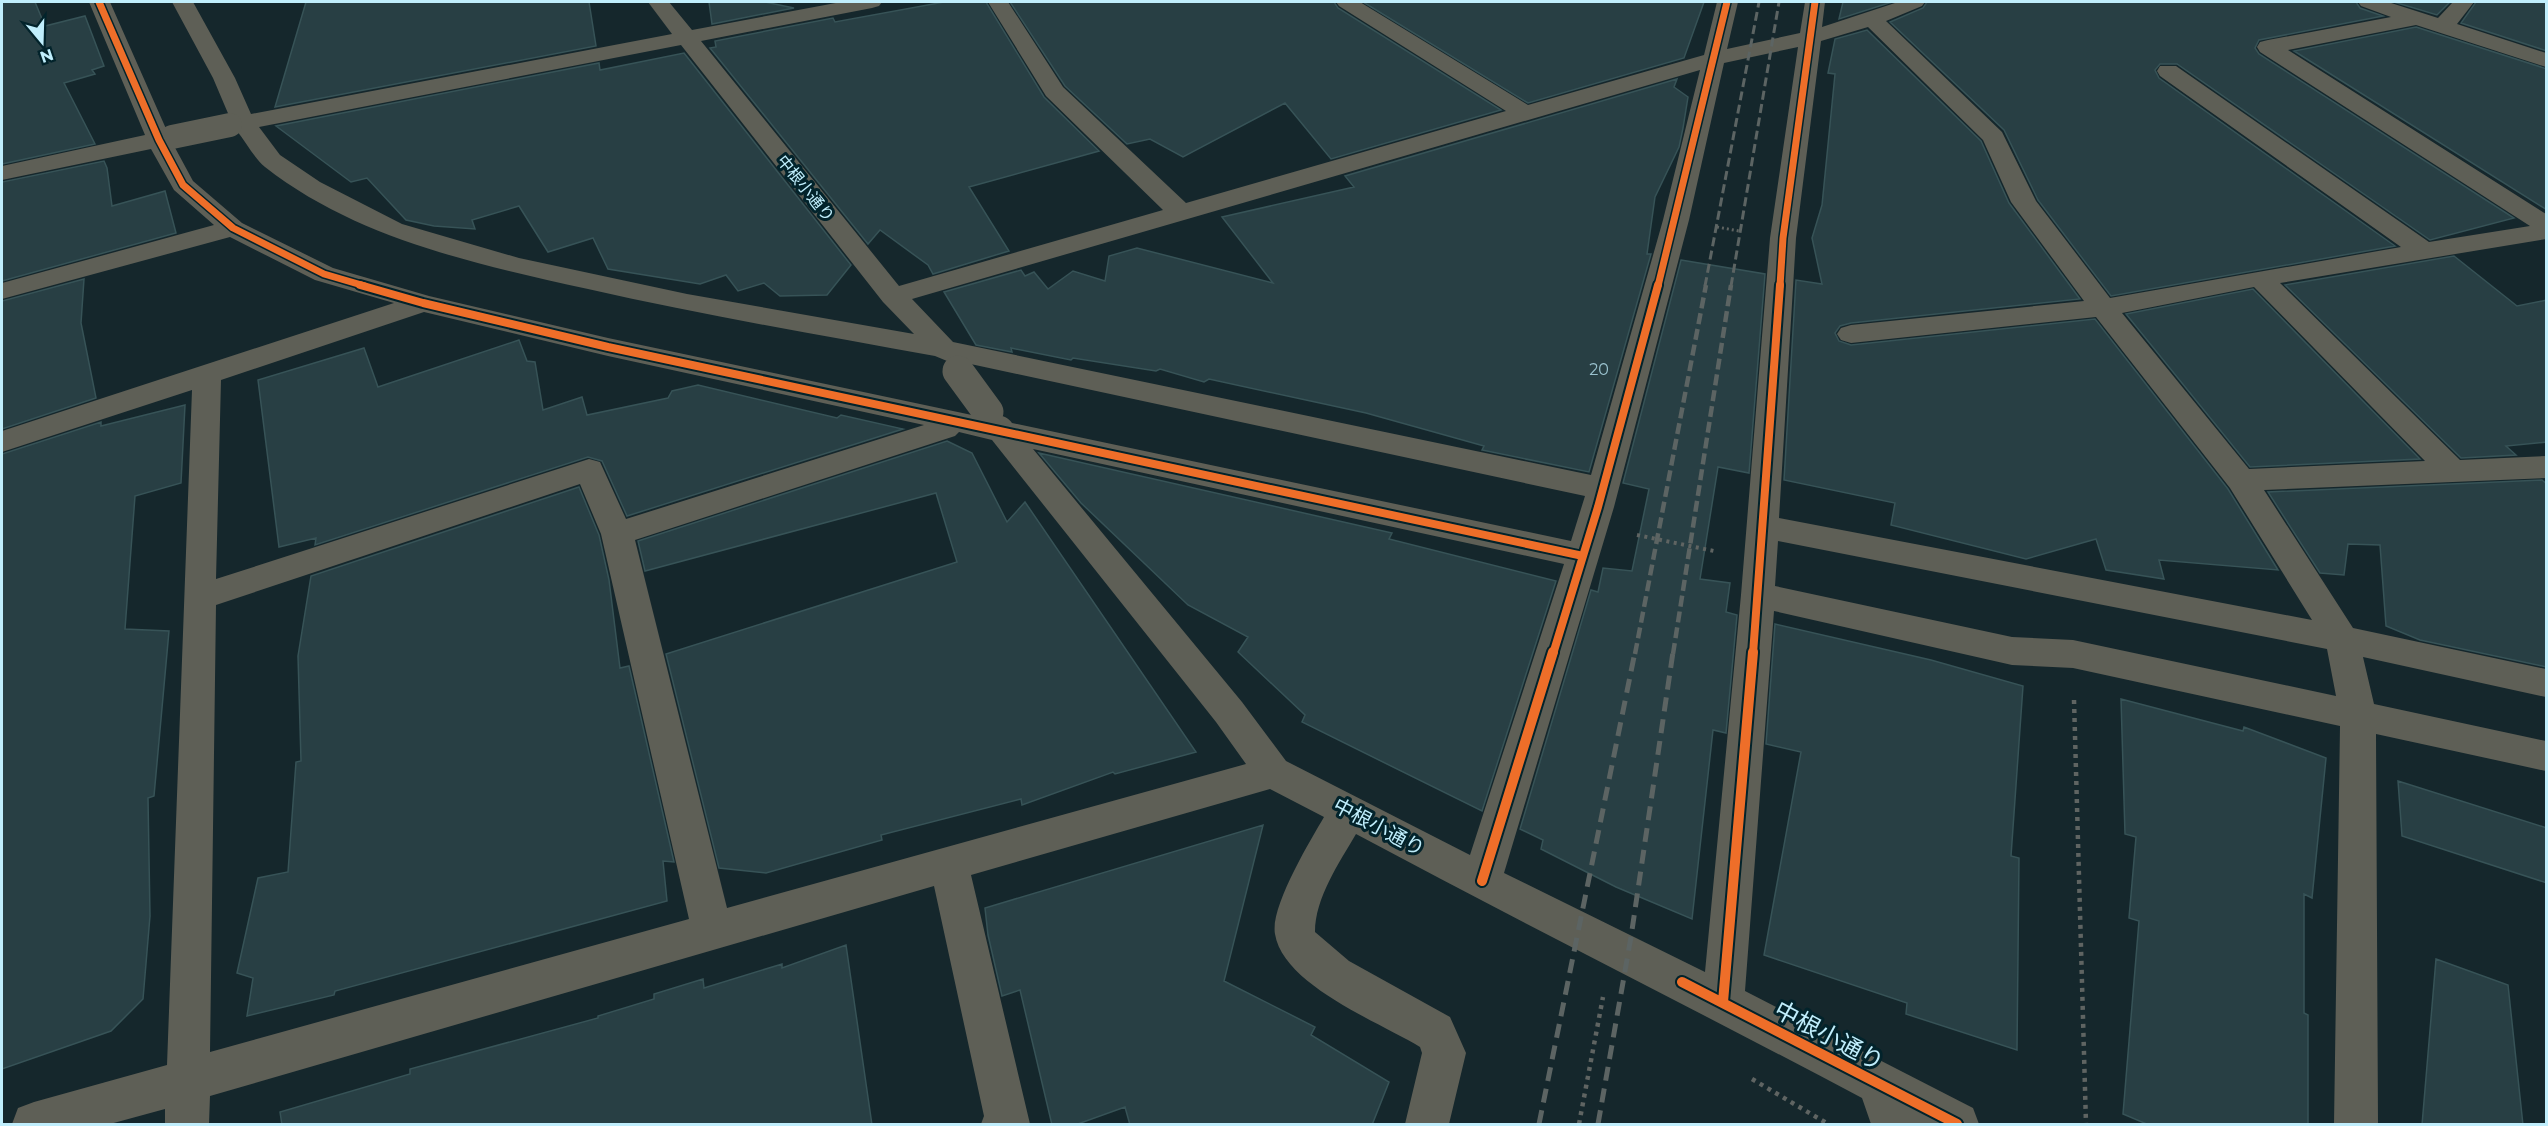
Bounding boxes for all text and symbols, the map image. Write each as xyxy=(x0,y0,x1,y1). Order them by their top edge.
north arrow xyxy=(12,12,72,72)
text: N xyxy=(38,45,56,67)
street label: 中根小通り xyxy=(773,151,838,225)
house number: 20 xyxy=(1589,360,1609,379)
street label: 中根小通り xyxy=(1329,793,1429,861)
street label: 中根小通り xyxy=(1769,995,1889,1077)

